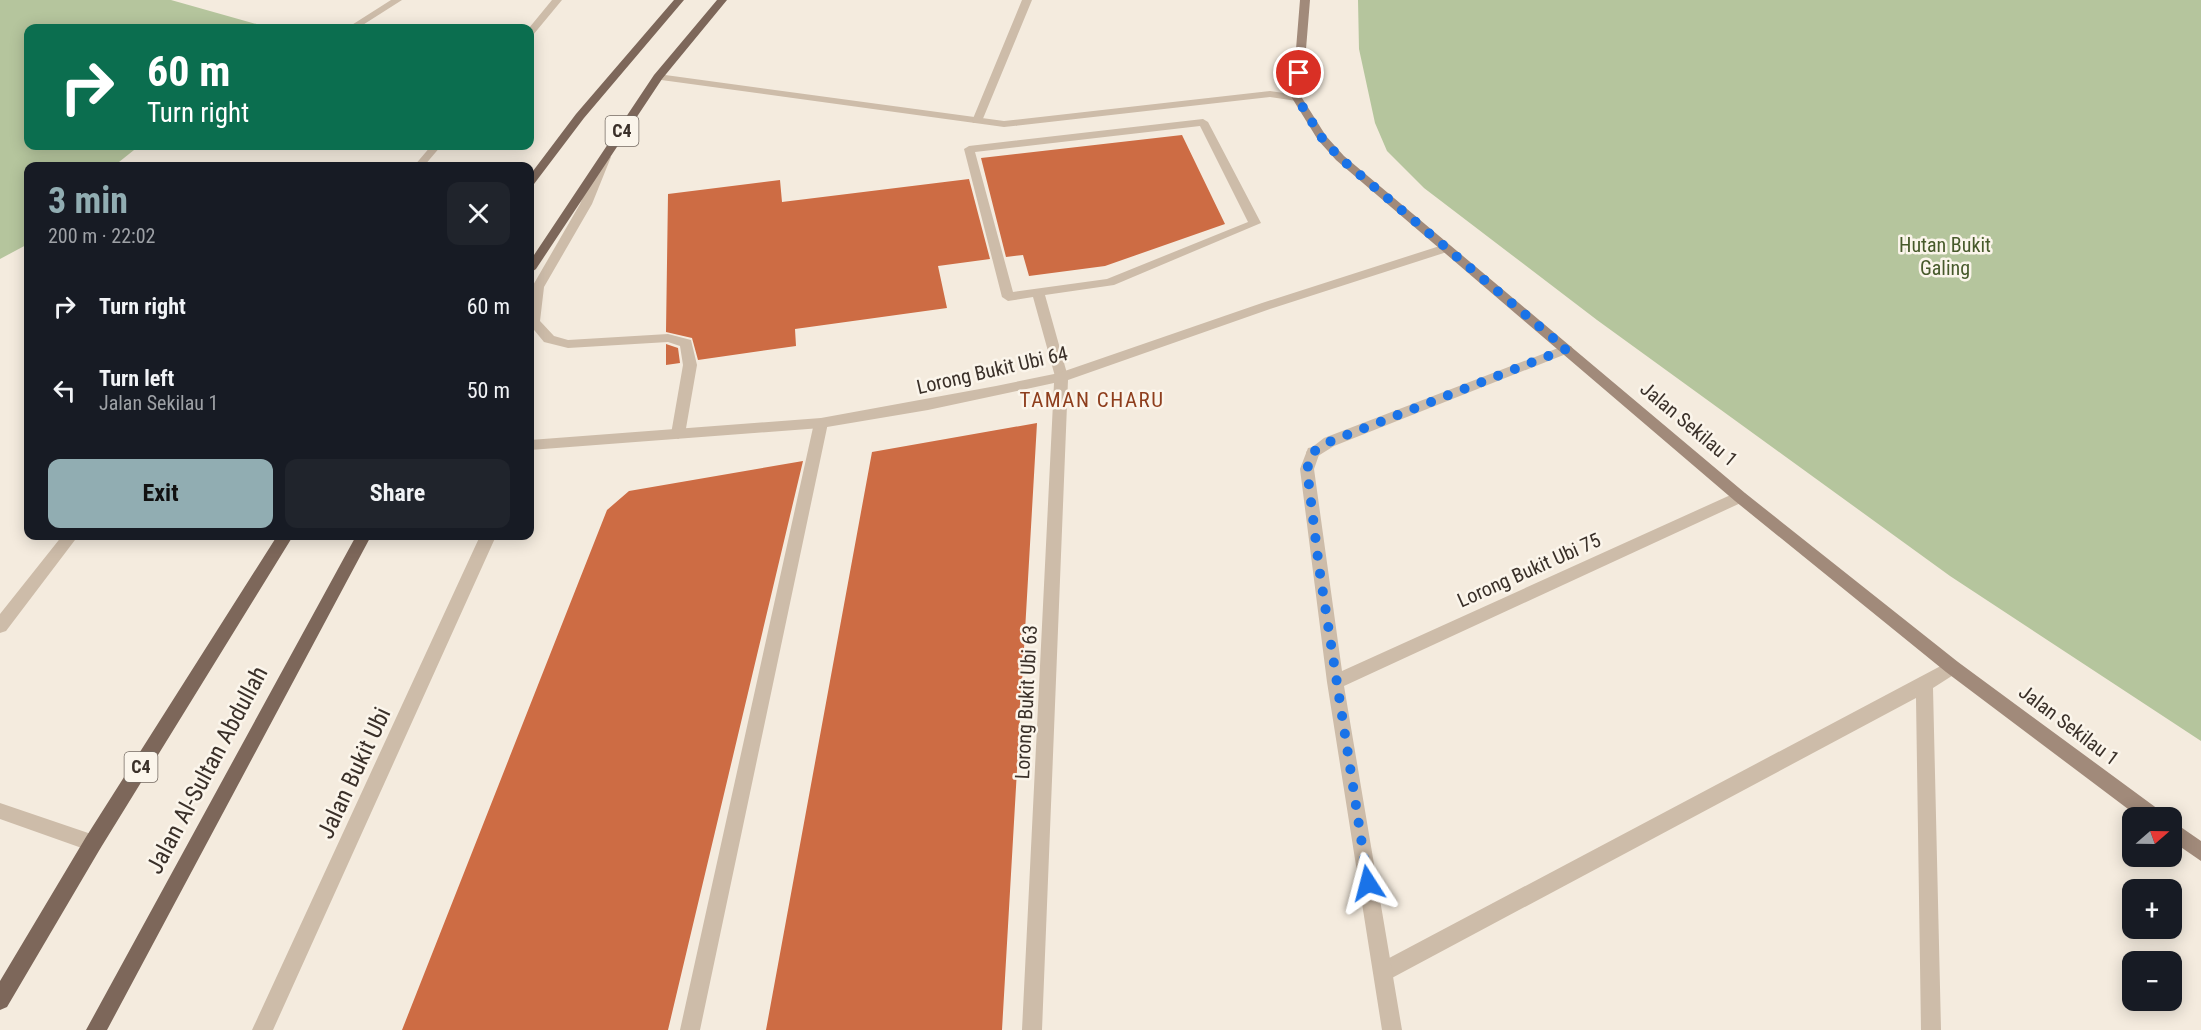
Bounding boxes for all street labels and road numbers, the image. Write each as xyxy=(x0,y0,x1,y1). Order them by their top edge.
road number: C4 xyxy=(606,116,638,146)
street label: Lorong Bukit Ubi 64 xyxy=(914,341,1070,399)
street label: Jalan Sekilau 1 xyxy=(1636,376,1742,472)
street label: Lorong Bukit Ubi 75 xyxy=(1454,528,1604,612)
street label: Lorong Bukit Ubi 63 xyxy=(1010,624,1042,780)
street label: Jalan Al-Sultan Abdullah xyxy=(140,661,274,879)
street label: Jalan Sekilau 1 xyxy=(2014,680,2124,770)
street label: Jalan Bukit Ubi xyxy=(311,703,397,843)
road number: C4 xyxy=(124,752,158,782)

